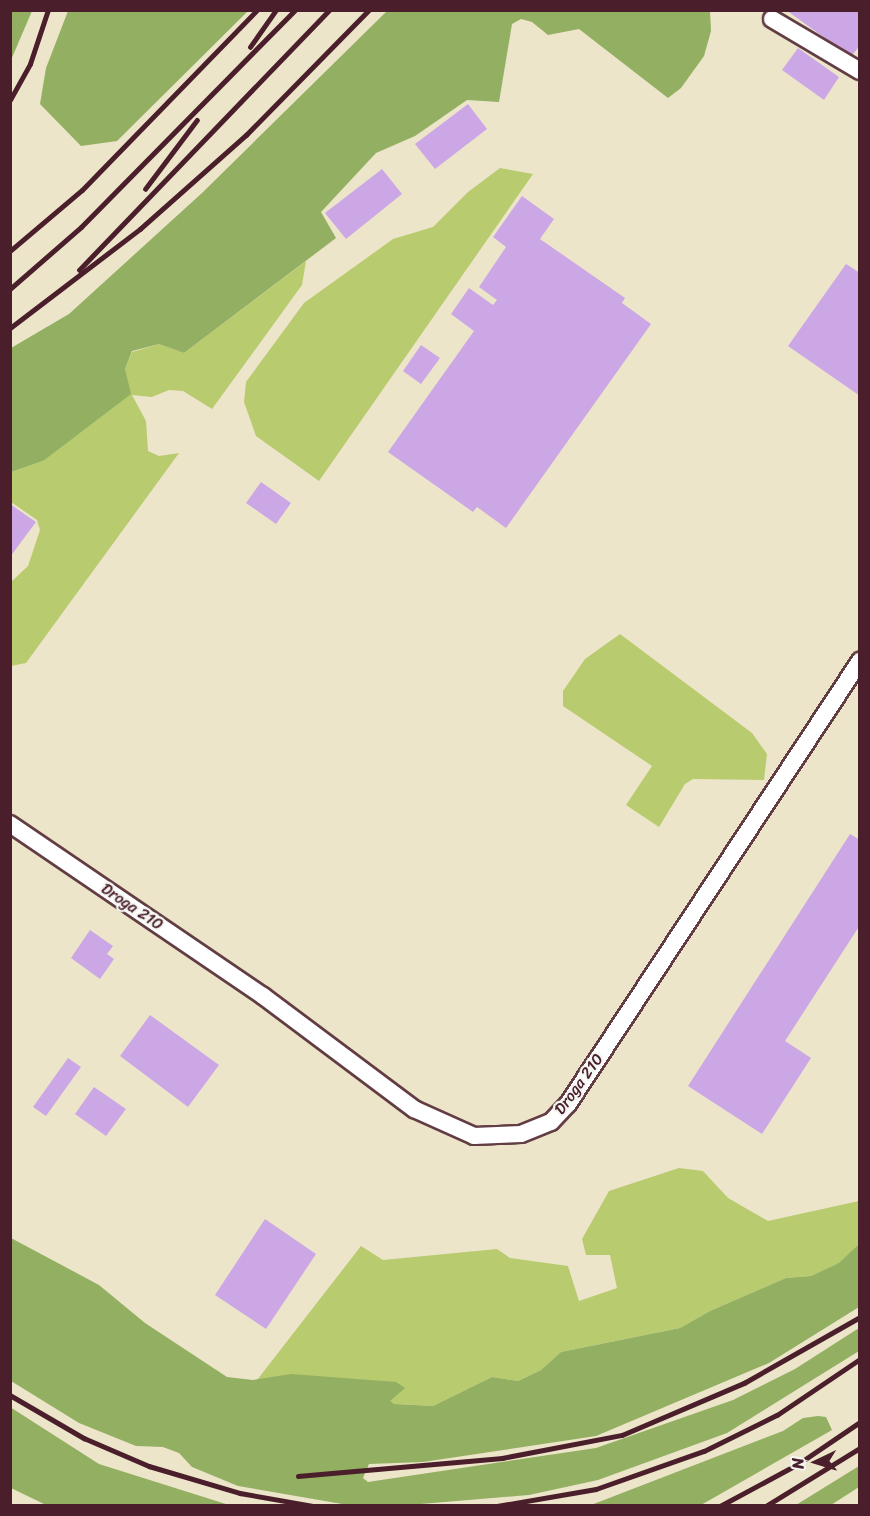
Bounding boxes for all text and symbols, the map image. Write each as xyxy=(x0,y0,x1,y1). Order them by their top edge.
street label: Droga 210 xyxy=(97,879,167,935)
street label: Droga 210 xyxy=(550,1050,608,1118)
north arrow xyxy=(786,1432,846,1492)
text: N xyxy=(783,1457,812,1470)

